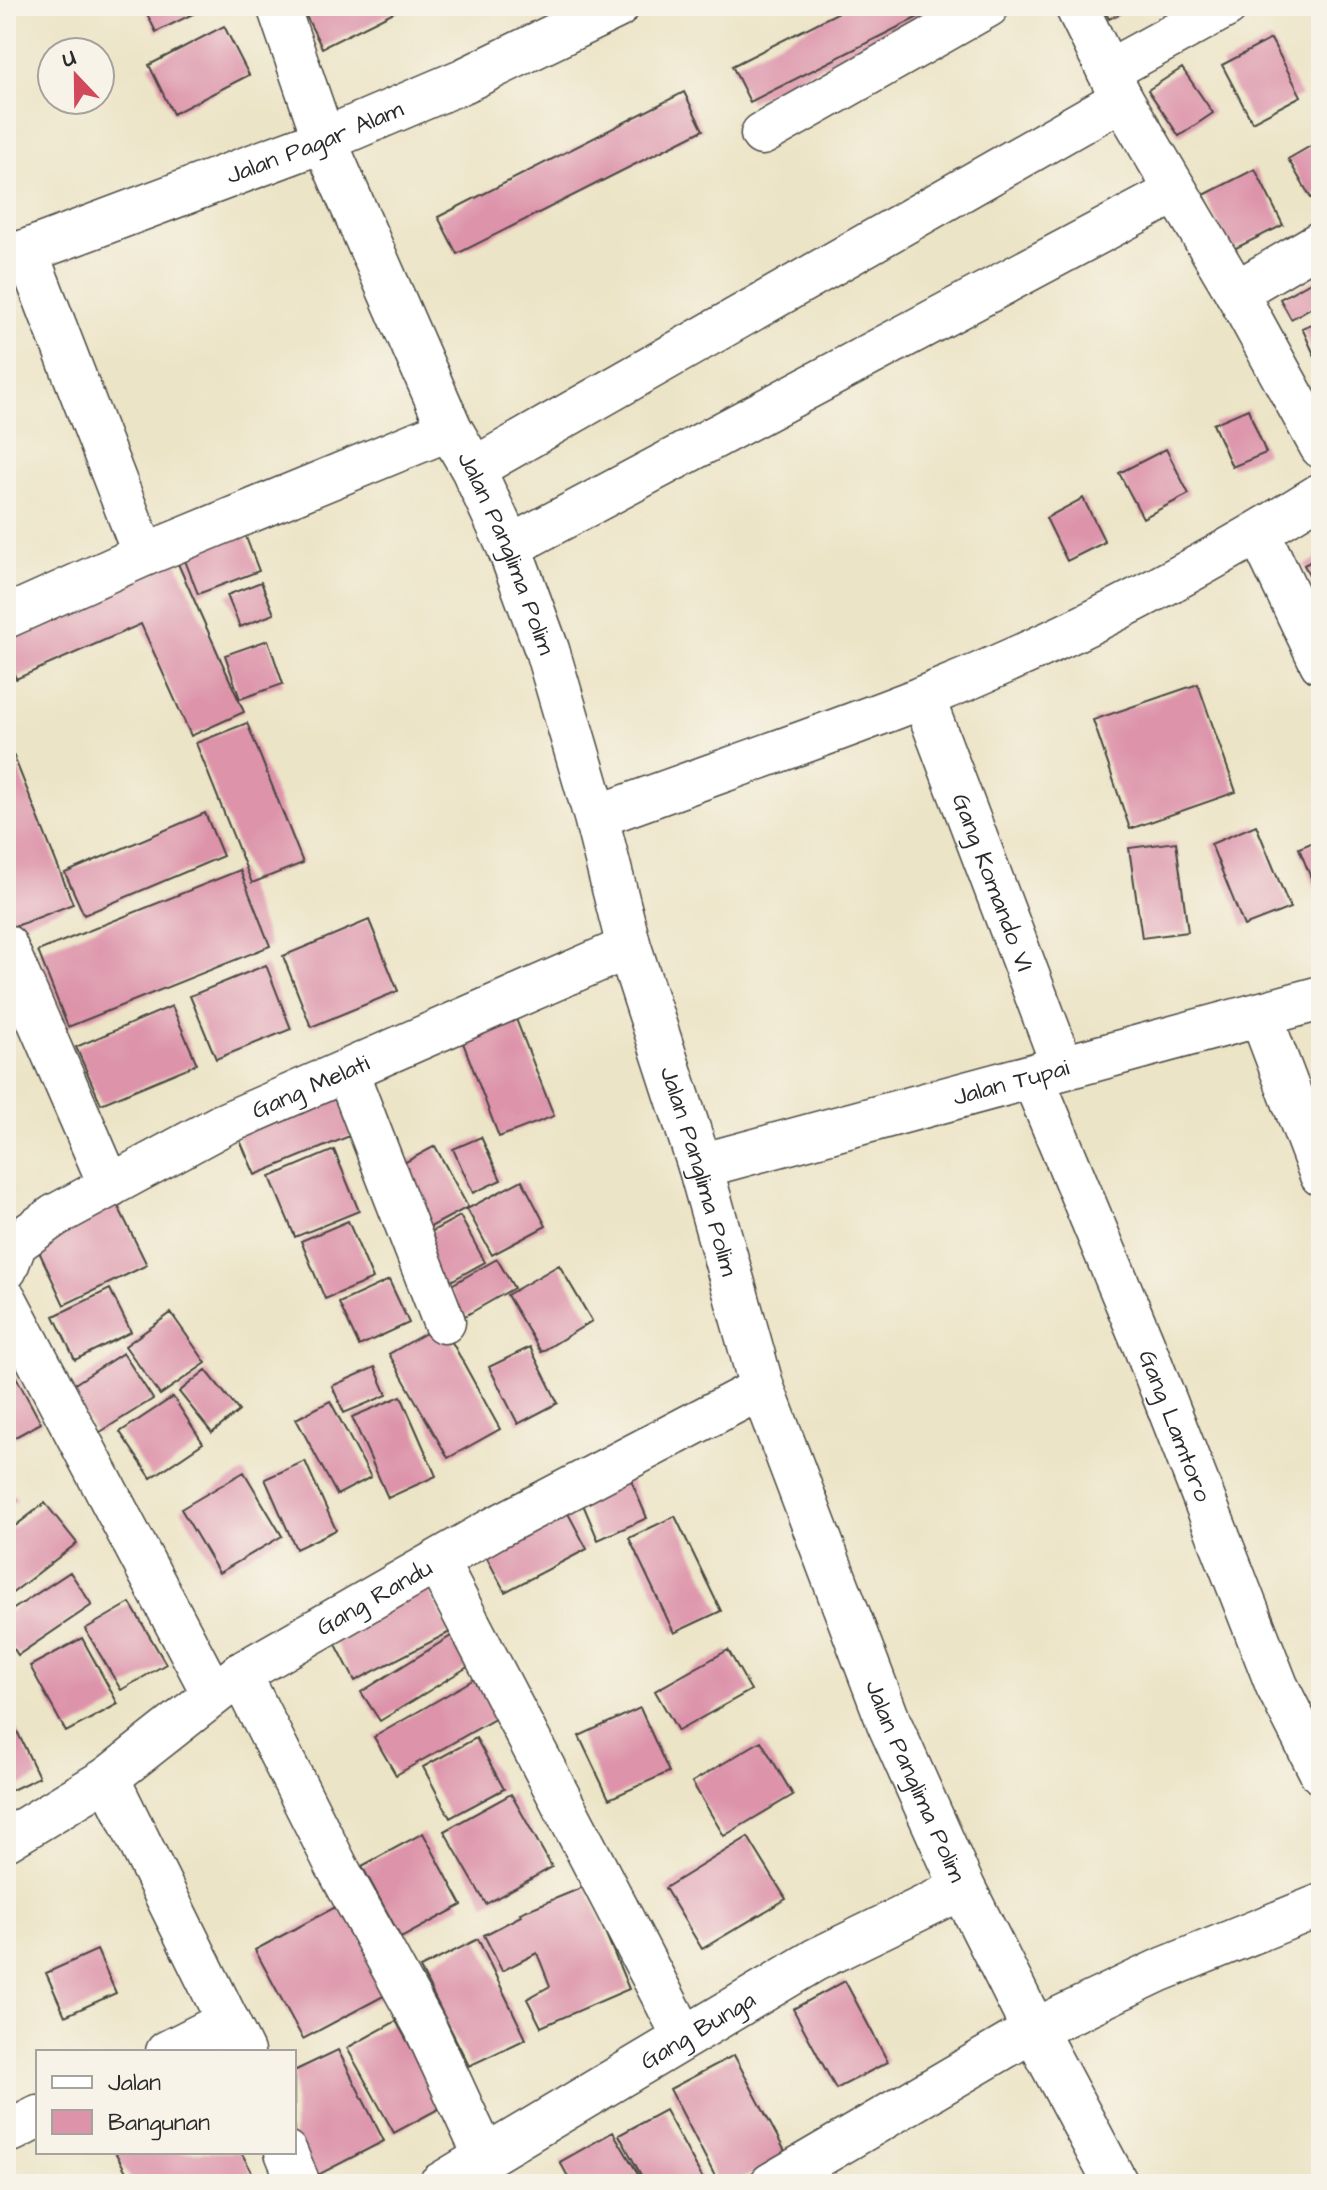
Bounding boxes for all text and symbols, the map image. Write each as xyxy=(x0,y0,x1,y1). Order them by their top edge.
north arrow xyxy=(36,36,116,116)
text: U xyxy=(58,42,81,76)
street label: Jalan Pagar Alam xyxy=(222,92,409,193)
street label: Jalan Panglima Polim xyxy=(448,445,563,660)
street label: Gang Komando VI xyxy=(943,789,1041,976)
street label: Gang Melati xyxy=(247,1046,375,1128)
street label: Jalan Tupai xyxy=(949,1051,1073,1115)
street label: Jalan Panglima Polim xyxy=(651,1062,746,1280)
street label: Gang Lamtoro xyxy=(1129,1345,1220,1507)
street label: Gang Randu xyxy=(310,1551,439,1645)
street label: Jalan Panglima Polim xyxy=(856,1675,974,1888)
street label: Gang Bunga xyxy=(634,1983,762,2079)
legend xyxy=(36,2050,296,2154)
text: Jalan xyxy=(108,2066,161,2100)
text: Bangunan xyxy=(108,2106,210,2141)

